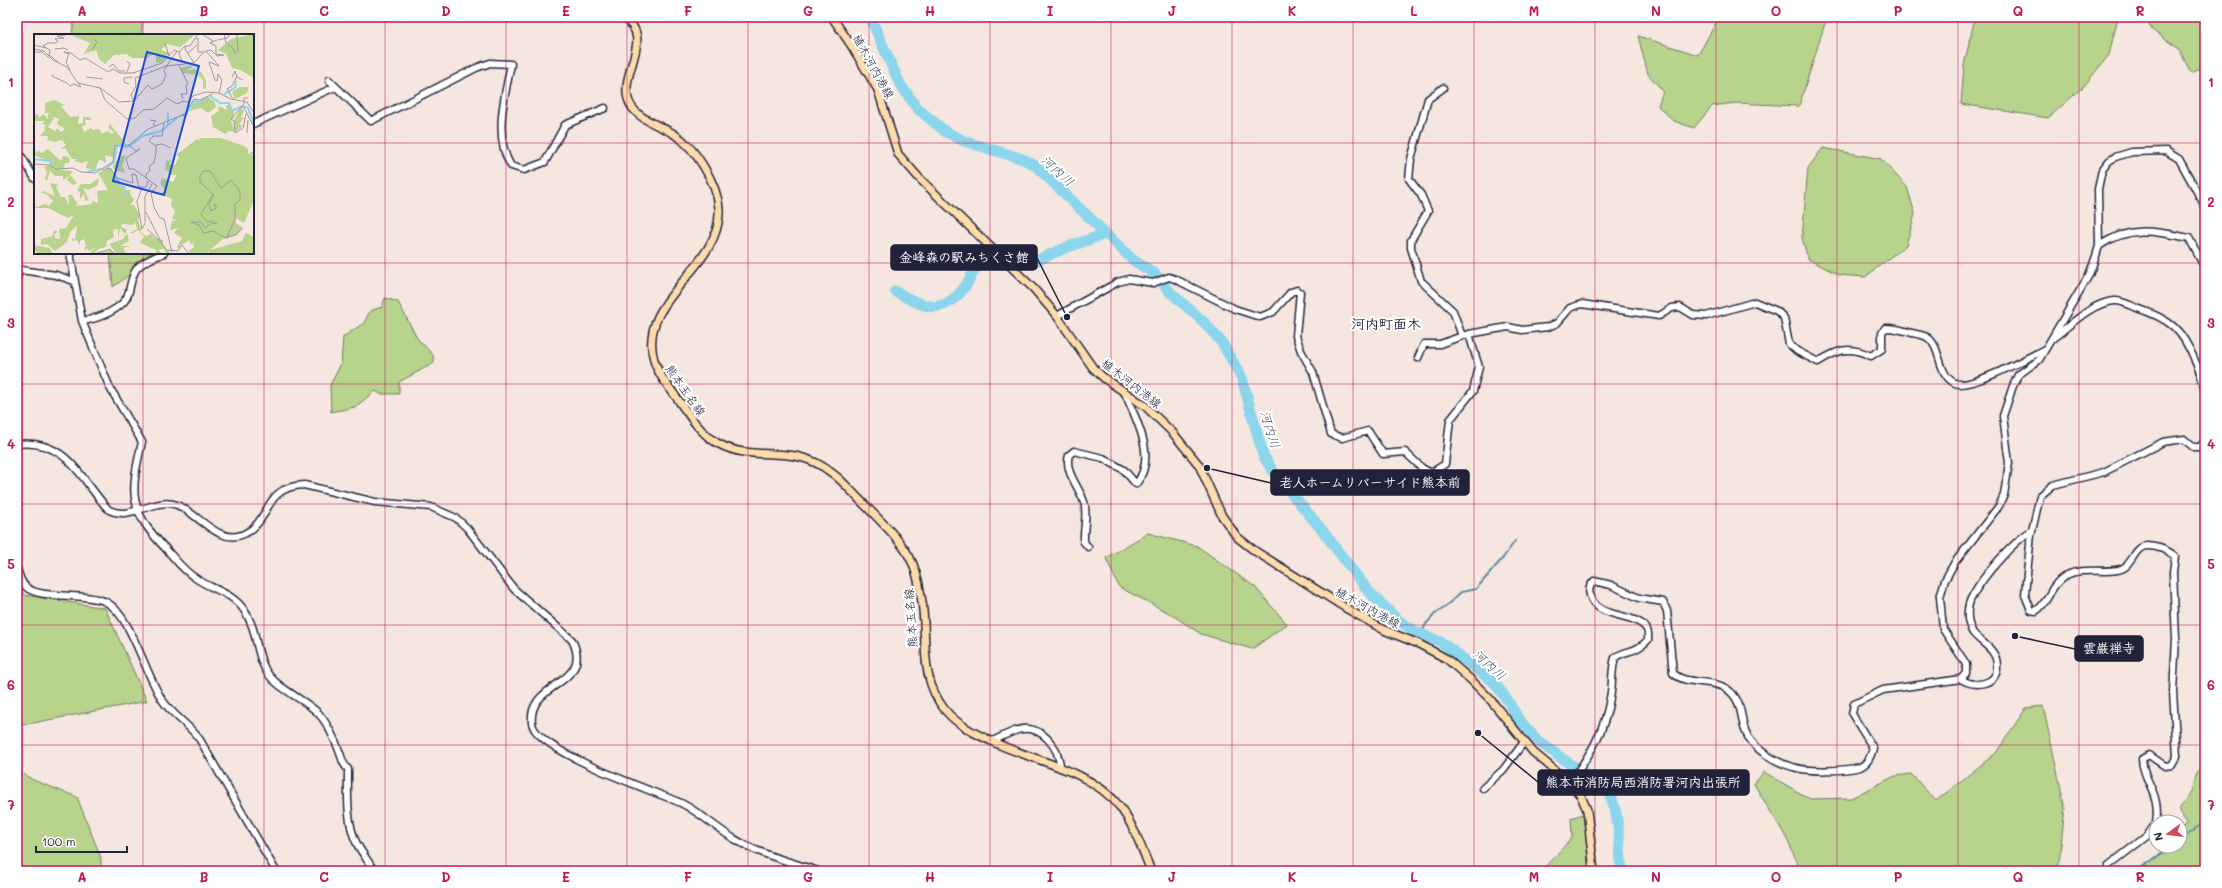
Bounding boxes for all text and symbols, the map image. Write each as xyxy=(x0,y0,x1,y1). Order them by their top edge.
text: A xyxy=(77,2,87,19)
text: B xyxy=(200,2,209,19)
text: C xyxy=(319,2,329,19)
text: D xyxy=(441,2,451,19)
text: E xyxy=(562,2,570,19)
text: F xyxy=(684,2,692,19)
text: G xyxy=(803,2,813,19)
text: H xyxy=(925,2,935,19)
text: I xyxy=(1047,2,1054,19)
text: J xyxy=(1168,2,1176,19)
text: K xyxy=(1288,2,1297,19)
text: L xyxy=(1410,2,1418,19)
text: M xyxy=(1529,2,1539,19)
text: N xyxy=(1651,2,1661,19)
text: O xyxy=(1771,2,1781,19)
text: P xyxy=(1894,2,1903,19)
text: Q xyxy=(2013,2,2023,19)
text: R xyxy=(2136,2,2145,19)
street label: 植木河内港線 xyxy=(850,31,898,101)
inset map xyxy=(34,34,254,254)
text: 1 xyxy=(8,73,14,90)
text: 1 xyxy=(2208,73,2214,90)
water label: 河内川 xyxy=(1038,151,1078,189)
text: 2 xyxy=(7,193,15,210)
text: 2 xyxy=(2207,193,2215,210)
callout: 金峰森の駅みちくさ館 xyxy=(891,245,1037,270)
text: 金峰森の駅みちくさ館 xyxy=(899,248,1029,265)
text: 3 xyxy=(7,314,15,331)
district label: 河内町面木 xyxy=(1351,314,1421,333)
text: 3 xyxy=(2207,314,2215,331)
street label: 植木河内港線 xyxy=(1099,355,1165,411)
street label: 熊本玉名線 xyxy=(662,361,710,419)
water label: 河内川 xyxy=(1257,408,1285,450)
text: 4 xyxy=(7,435,15,452)
text: 4 xyxy=(2207,435,2215,452)
callout: 老人ホームリバーサイド熊本前 xyxy=(1271,470,1469,495)
text: 老人ホームリバーサイド熊本前 xyxy=(1279,473,1461,490)
text: 5 xyxy=(7,555,15,572)
text: 5 xyxy=(2207,555,2215,572)
street label: 植木河内港線 xyxy=(1333,583,1403,631)
street label: 熊本玉名線 xyxy=(900,588,920,648)
callout: 雲巌禅寺 xyxy=(2075,636,2143,661)
text: 雲巌禅寺 xyxy=(2083,639,2135,656)
water label: 河内川 xyxy=(1470,645,1510,683)
text: 6 xyxy=(7,676,15,693)
text: 6 xyxy=(2207,676,2215,693)
callout: 熊本市消防局西消防署河内出張所 xyxy=(1538,770,1749,795)
text: 熊本市消防局西消防署河内出張所 xyxy=(1545,773,1741,790)
text: 7 xyxy=(7,796,15,813)
text: 7 xyxy=(2207,796,2215,813)
north arrow xyxy=(2148,814,2188,854)
scale bar xyxy=(36,828,127,854)
text: N xyxy=(2150,831,2166,843)
text: 100 m xyxy=(42,833,76,849)
text: A xyxy=(77,868,87,885)
text: B xyxy=(200,868,209,885)
text: C xyxy=(319,868,329,885)
text: D xyxy=(441,868,451,885)
text: E xyxy=(562,868,570,885)
text: F xyxy=(684,868,692,885)
text: G xyxy=(803,868,813,885)
text: H xyxy=(925,868,935,885)
text: I xyxy=(1047,868,1054,885)
text: J xyxy=(1168,868,1176,885)
text: K xyxy=(1288,868,1297,885)
text: L xyxy=(1410,868,1418,885)
text: M xyxy=(1529,868,1539,885)
text: N xyxy=(1651,868,1661,885)
text: O xyxy=(1771,868,1781,885)
text: P xyxy=(1894,868,1903,885)
text: Q xyxy=(2013,868,2023,885)
text: R xyxy=(2136,868,2145,885)

